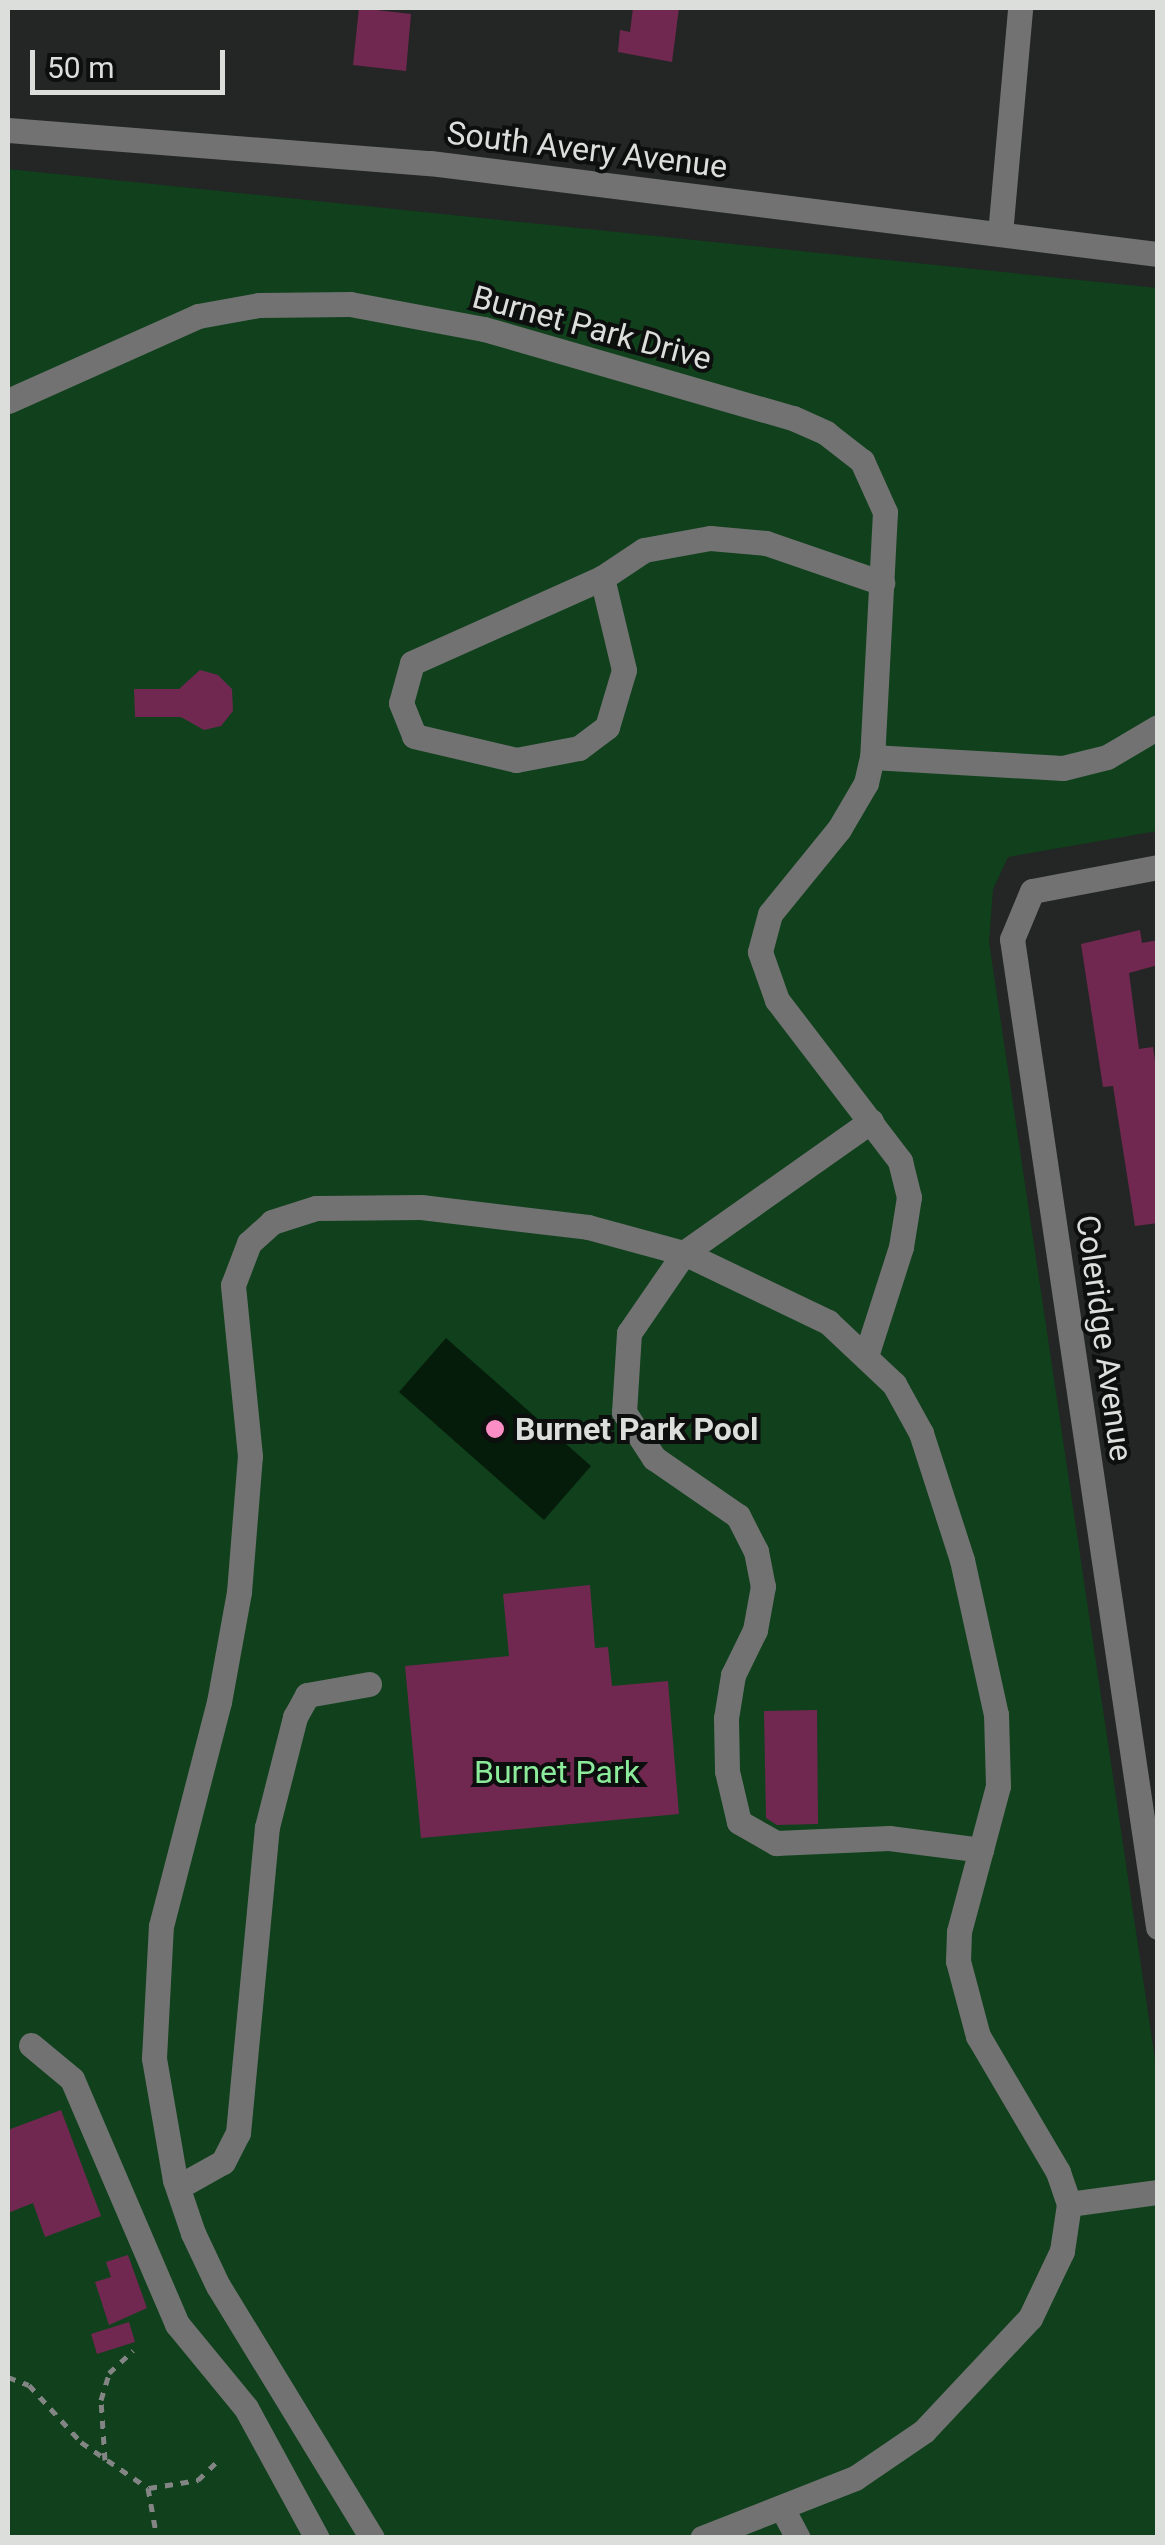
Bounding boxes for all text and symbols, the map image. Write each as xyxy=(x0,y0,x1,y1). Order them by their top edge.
scale bar xyxy=(35,30,230,92)
text: 50 m xyxy=(47,50,114,85)
street label: South Avery Avenue xyxy=(445,114,729,186)
street label: Burnet Park Drive xyxy=(468,278,716,378)
street label: Coleridge Avenue xyxy=(1068,1213,1140,1463)
place label: Burnet Park Pool xyxy=(515,1410,758,1448)
marker: Burnet Park Pool xyxy=(484,1418,506,1440)
park label: Burnet Park xyxy=(474,1753,640,1791)

